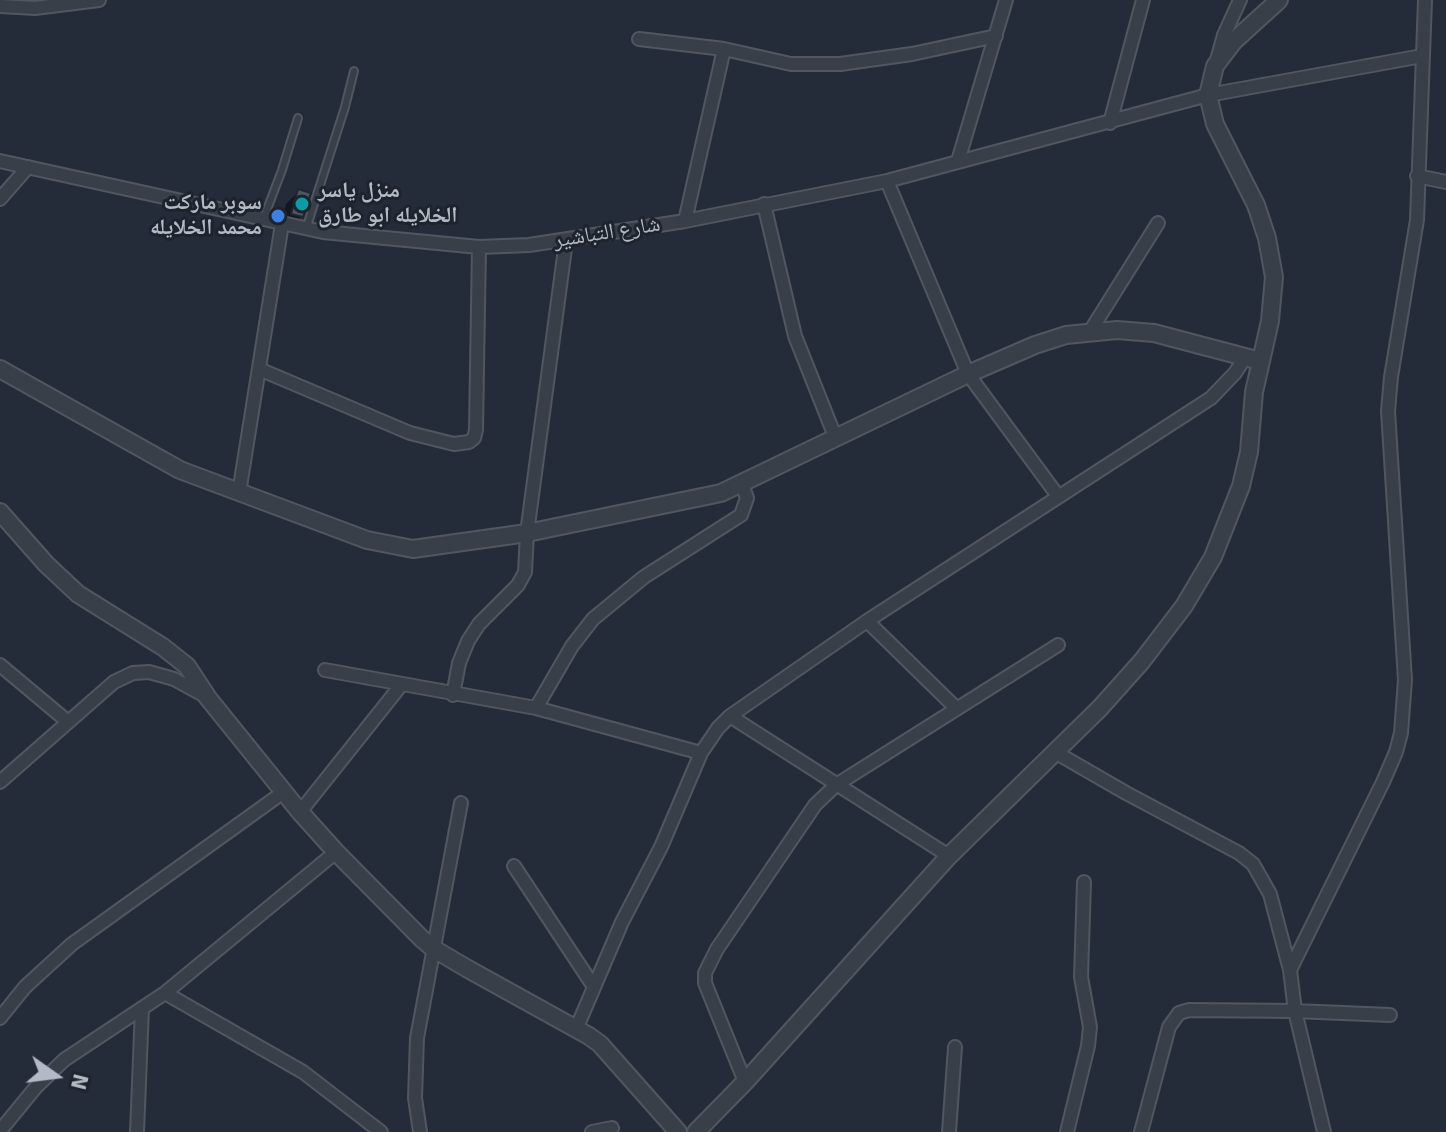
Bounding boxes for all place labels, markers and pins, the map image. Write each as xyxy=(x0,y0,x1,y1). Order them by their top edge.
place label: منزل ياسر الخلايله ابو طارق xyxy=(318,178,457,230)
place label: سوبر ماركت محمد الخلايله xyxy=(150,190,262,242)
marker: منزل ياسر الخلايله ابو طارق xyxy=(293,195,311,213)
marker: سوبر ماركت محمد الخلايله xyxy=(269,207,287,225)

